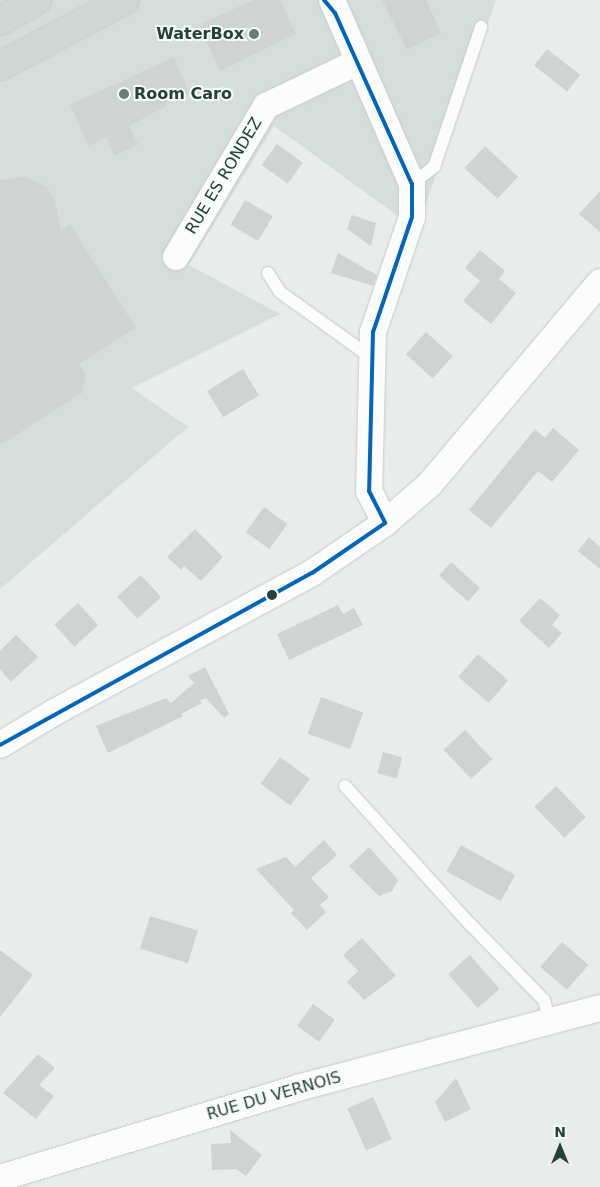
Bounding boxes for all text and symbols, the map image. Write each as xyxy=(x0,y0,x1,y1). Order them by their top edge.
place label: WaterBox xyxy=(156,24,244,44)
marker: WaterBox xyxy=(248,28,260,40)
place label: Room Caro xyxy=(134,84,232,104)
marker: Room Caro xyxy=(118,88,130,100)
street label: RUE ES RONDEZ xyxy=(182,114,266,238)
unlabelled marker xyxy=(267,590,277,600)
street label: RUE DU VERNOIS xyxy=(205,1068,343,1124)
north arrow xyxy=(535,1122,585,1172)
text: N xyxy=(554,1124,566,1140)

